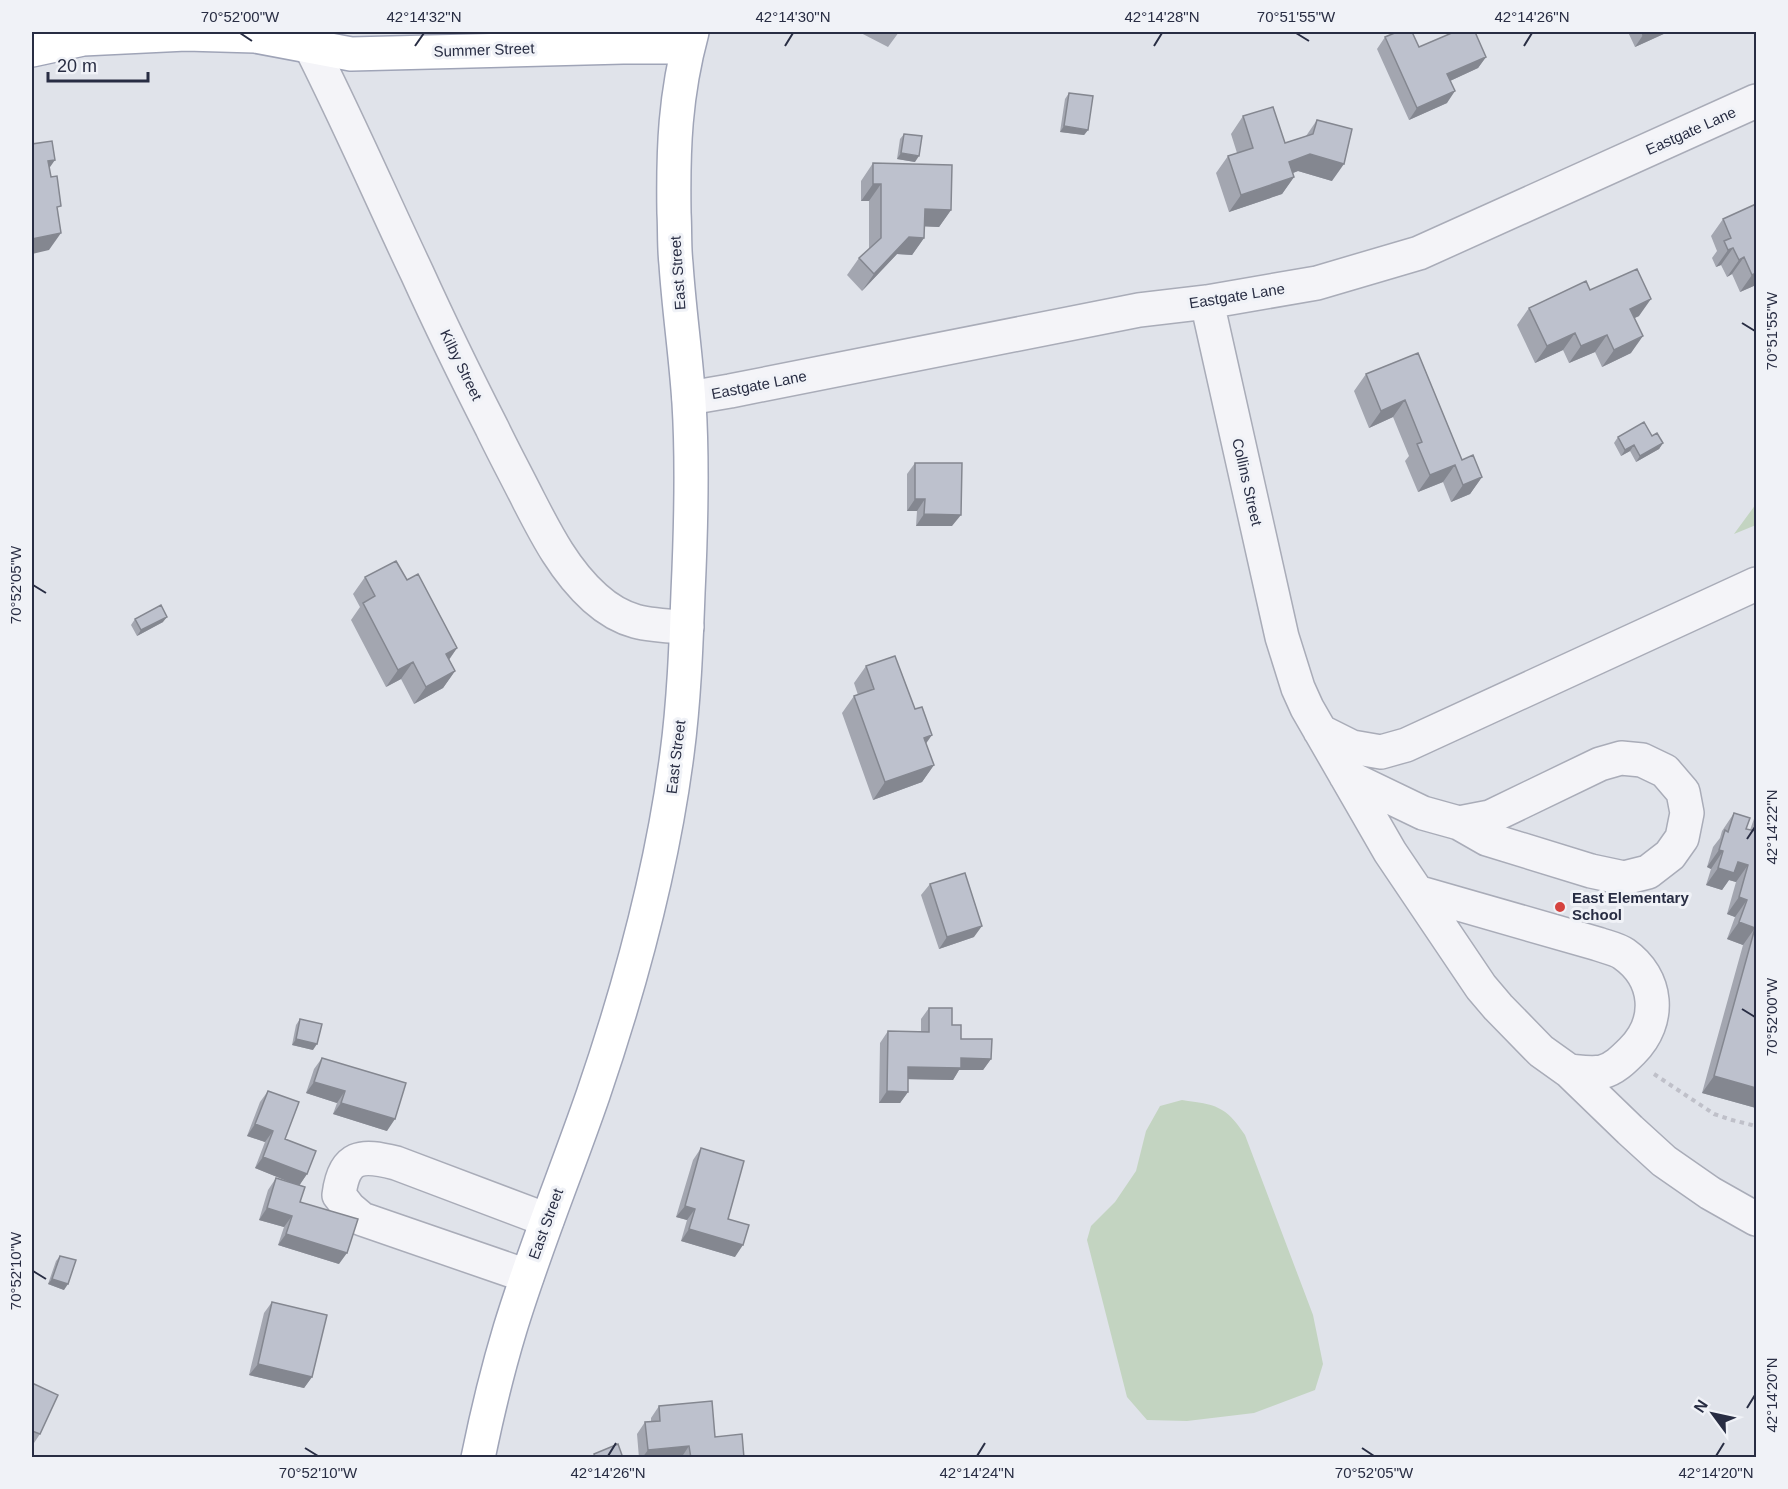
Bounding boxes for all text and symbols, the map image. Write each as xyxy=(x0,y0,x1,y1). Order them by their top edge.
text: 70°52'00"W xyxy=(201,8,280,25)
text: 42°14'32"N xyxy=(386,8,462,25)
text: 42°14'30"N xyxy=(755,8,831,25)
text: 42°14'28"N xyxy=(1124,8,1200,25)
text: 70°51'55"W xyxy=(1257,8,1336,25)
text: 42°14'26"N xyxy=(1494,8,1570,25)
street label: Summer Street xyxy=(433,39,536,60)
scale bar xyxy=(48,45,148,83)
text: 20 m xyxy=(57,56,97,76)
street label: Eastgate Lane xyxy=(1643,103,1738,158)
street label: East Street xyxy=(666,235,689,311)
street label: Eastgate Lane xyxy=(1188,280,1286,311)
text: 70°51'55"W xyxy=(1763,291,1780,370)
street label: Kilby Street xyxy=(437,327,486,404)
street label: Eastgate Lane xyxy=(710,367,808,402)
street label: Collins Street xyxy=(1229,437,1266,528)
text: 70°52'05"W xyxy=(7,545,24,624)
street label: East Street xyxy=(663,718,689,795)
text: 42°14'22"N xyxy=(1763,789,1780,865)
place label: East Elementary School xyxy=(1572,889,1689,923)
marker: East Elementary School xyxy=(1553,900,1567,914)
text: 70°52'00"W xyxy=(1763,977,1780,1056)
street label: East Street xyxy=(525,1185,566,1262)
text: 70°52'10"W xyxy=(7,1231,24,1310)
text: 42°14'20"N xyxy=(1763,1357,1780,1433)
north arrow xyxy=(1683,1384,1743,1444)
text: N xyxy=(1691,1397,1711,1416)
text: 70°52'10"W xyxy=(279,1464,358,1481)
text: 42°14'26"N xyxy=(570,1464,646,1481)
text: 42°14'24"N xyxy=(939,1464,1015,1481)
text: 70°52'05"W xyxy=(1335,1464,1414,1481)
text: 42°14'20"N xyxy=(1678,1464,1754,1481)

